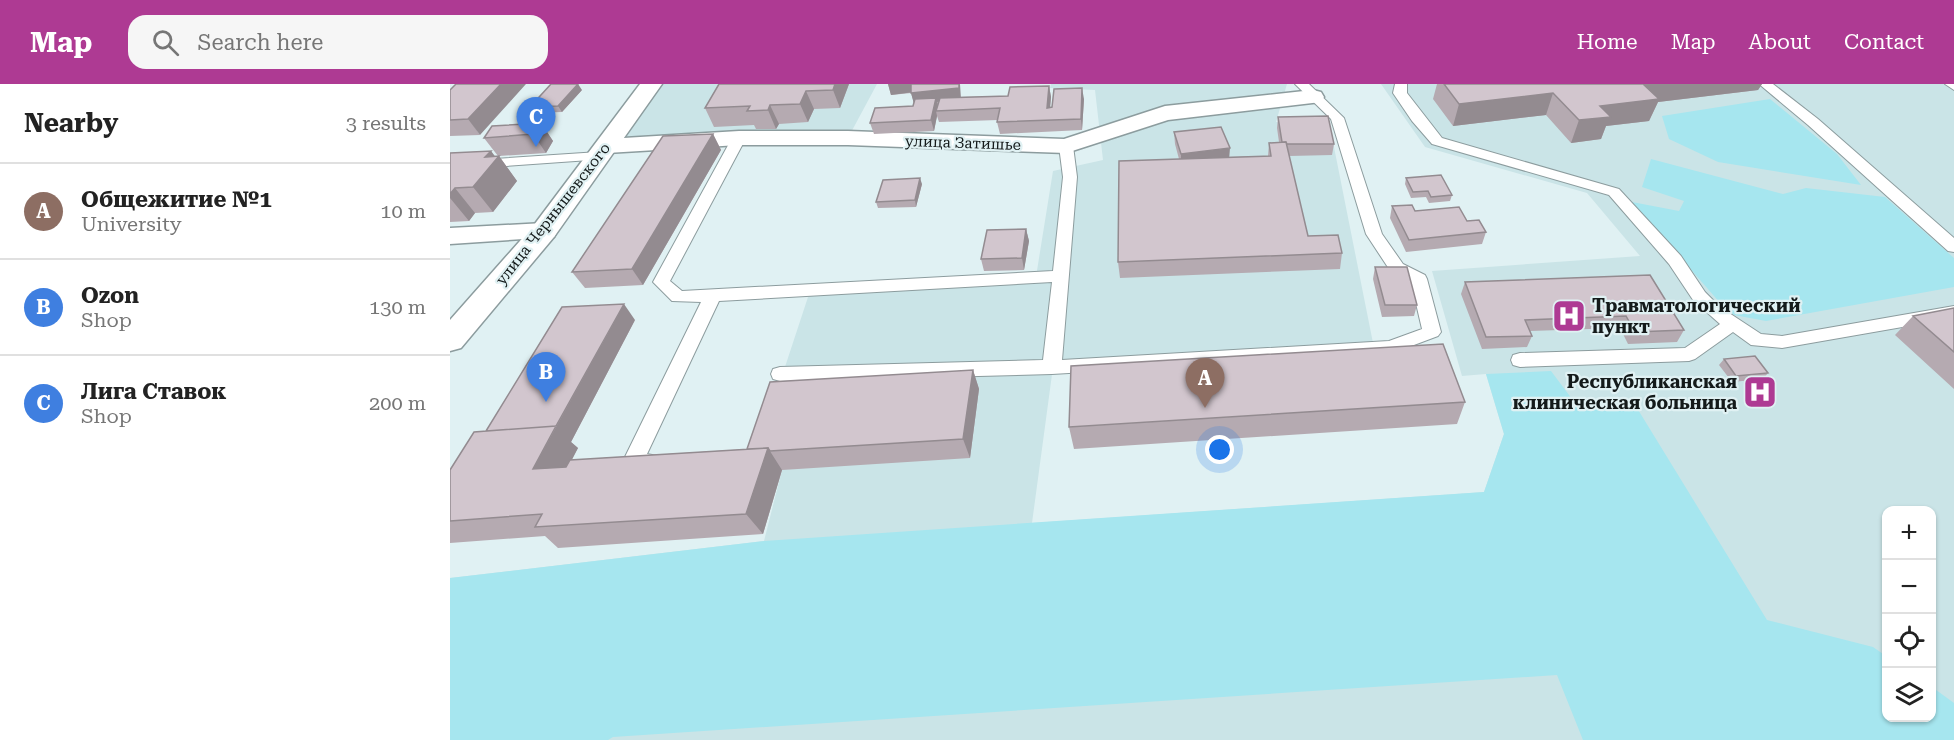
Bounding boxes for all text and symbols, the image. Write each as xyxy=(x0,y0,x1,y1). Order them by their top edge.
search box xyxy=(128,15,548,69)
text: Map xyxy=(30,26,92,59)
icon: search xyxy=(149,26,182,59)
text: Search here xyxy=(197,30,323,55)
text: Home xyxy=(1577,30,1638,54)
text: Map xyxy=(1671,30,1716,54)
text: About xyxy=(1749,30,1811,54)
text: Contact xyxy=(1844,30,1924,54)
pin: C xyxy=(516,98,556,147)
text: Nearby xyxy=(24,108,118,138)
text: 3 results xyxy=(346,111,426,135)
street label: улица Затишье xyxy=(905,132,1021,154)
street label: улица Чернышевского xyxy=(492,139,614,289)
text: Общежитие №1 xyxy=(81,187,272,212)
text: A xyxy=(36,199,51,223)
text: 10 m xyxy=(380,199,426,223)
text: University xyxy=(81,212,182,236)
text: Ozon xyxy=(81,283,139,308)
text: B xyxy=(36,295,51,319)
text: 130 m xyxy=(369,295,426,319)
place label: Травматологический пункт xyxy=(1592,295,1801,337)
hospital icon: Травматологический пункт xyxy=(1551,298,1587,334)
text: Shop xyxy=(81,308,132,332)
pin: B xyxy=(526,352,566,402)
pin: A xyxy=(1186,358,1224,408)
place label: Республиканская клиническая больница xyxy=(1513,371,1737,413)
hospital icon: Республиканская клиническая больница xyxy=(1742,374,1778,410)
text: Лига Ставок xyxy=(81,379,227,404)
text: C xyxy=(37,391,51,415)
text: 200 m xyxy=(369,391,426,415)
text: Shop xyxy=(81,404,132,428)
your location xyxy=(1205,435,1234,464)
map controls xyxy=(1882,506,1936,722)
button: + xyxy=(1882,506,1936,560)
button: − xyxy=(1882,560,1936,614)
button: locate xyxy=(1882,614,1936,668)
button: layers xyxy=(1882,668,1936,722)

